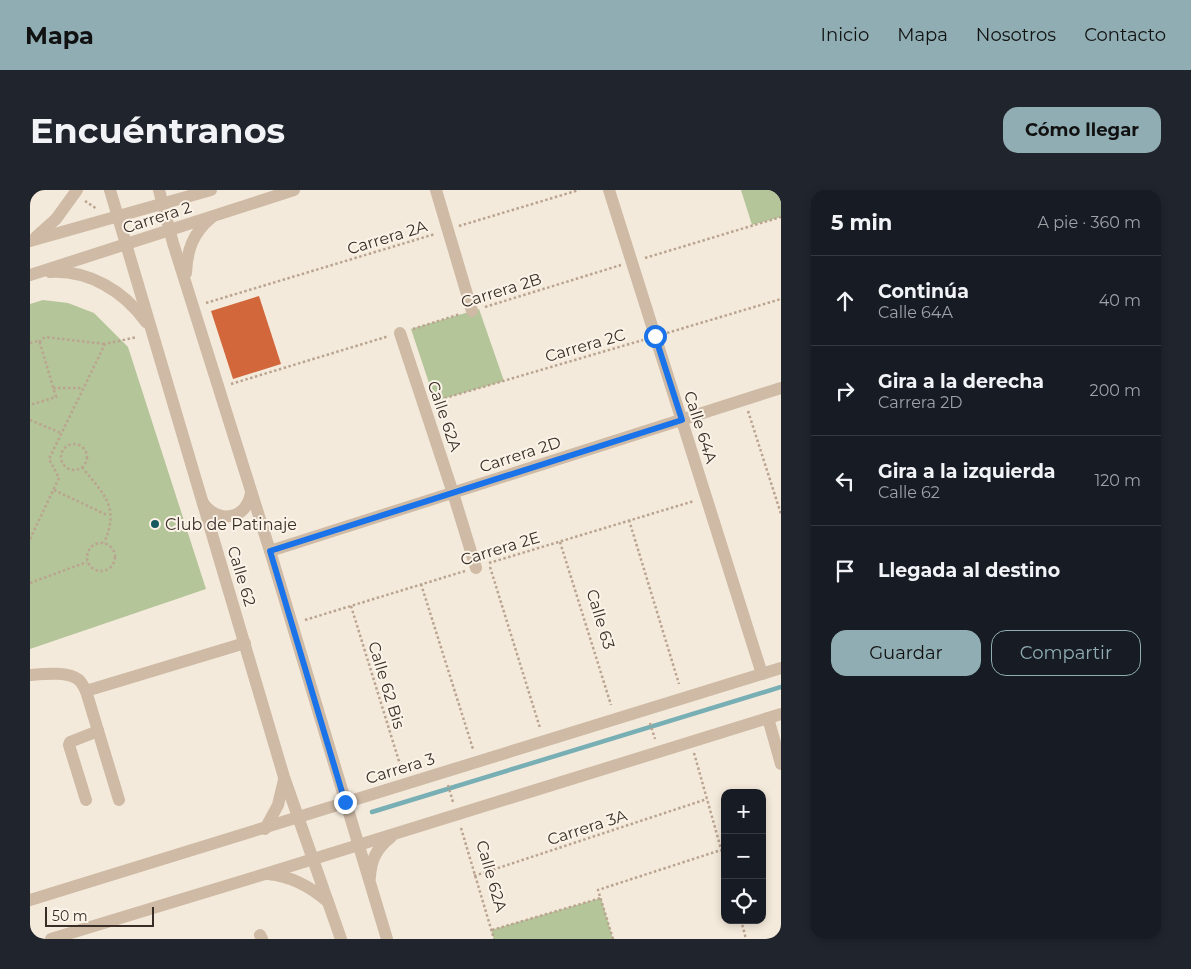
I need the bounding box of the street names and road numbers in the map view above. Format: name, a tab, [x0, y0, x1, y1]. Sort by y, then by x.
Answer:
street label: Carrera 2	[120, 197, 194, 238]
street label: Carrera 2A	[345, 216, 430, 259]
street label: Carrera 2B	[458, 269, 544, 312]
street label: Carrera 2C	[543, 325, 627, 366]
street label: Calle 62A	[424, 378, 466, 454]
street label: Calle 64A	[680, 389, 721, 466]
street label: Carrera 2D	[477, 432, 563, 477]
street label: Carrera 2E	[458, 527, 542, 570]
street label: Calle 62	[223, 544, 260, 609]
street label: Calle 63	[582, 587, 619, 652]
street label: Calle 62 Bis	[364, 639, 409, 731]
street label: Carrera 3	[363, 749, 437, 788]
street label: Carrera 3A	[545, 805, 630, 849]
street label: Calle 62A	[472, 838, 511, 915]

